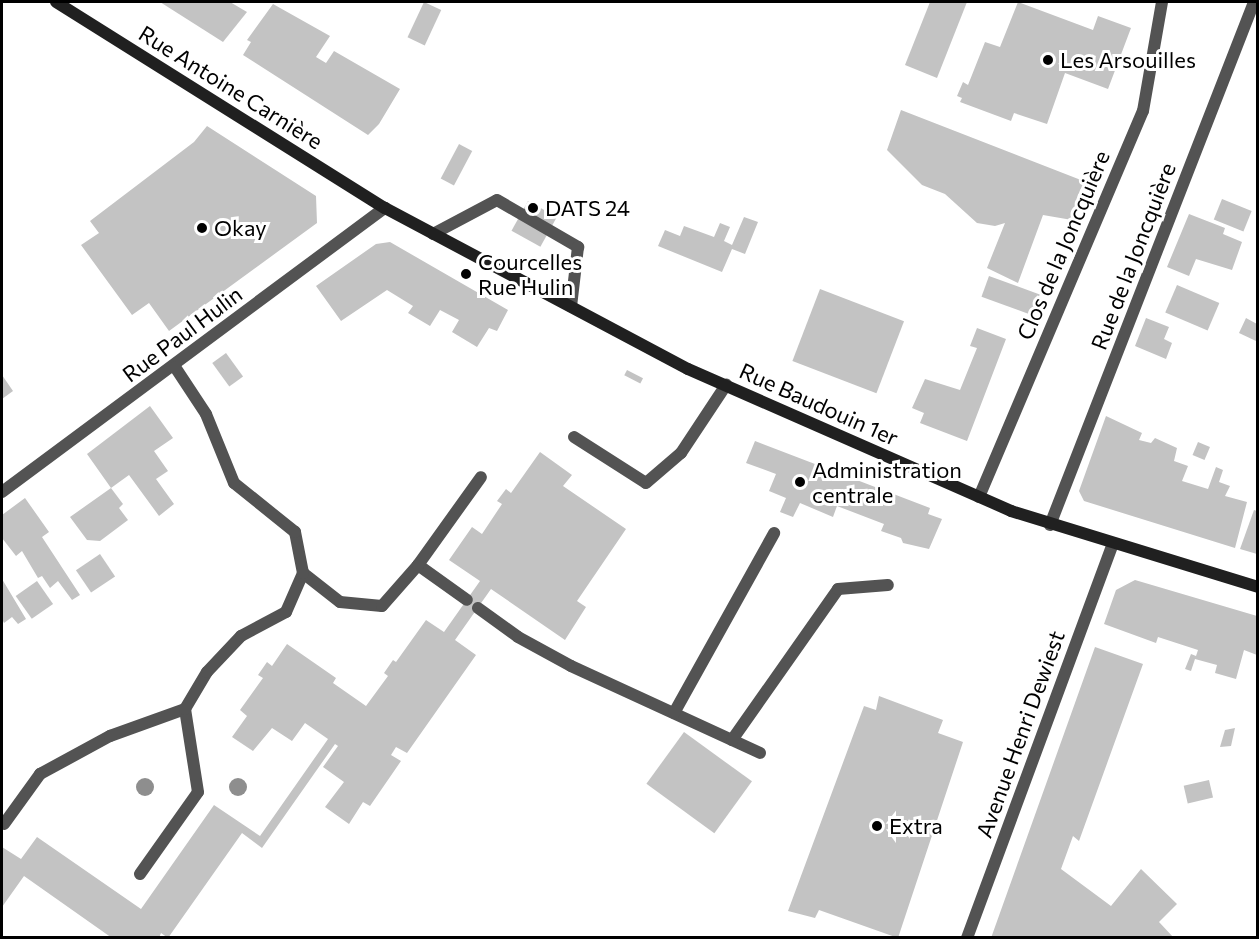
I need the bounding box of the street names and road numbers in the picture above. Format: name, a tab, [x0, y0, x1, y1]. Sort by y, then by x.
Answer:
street label: Rue Antoine Carnière	[134, 20, 328, 154]
street label: Clos de la Joncquière	[1011, 146, 1115, 344]
street label: Rue de la Joncquière	[1085, 159, 1181, 353]
street label: Rue Paul Hulin	[117, 281, 247, 387]
street label: Rue Baudouin 1er	[735, 357, 903, 451]
street label: Avenue Henri Dewiest	[970, 627, 1070, 841]

